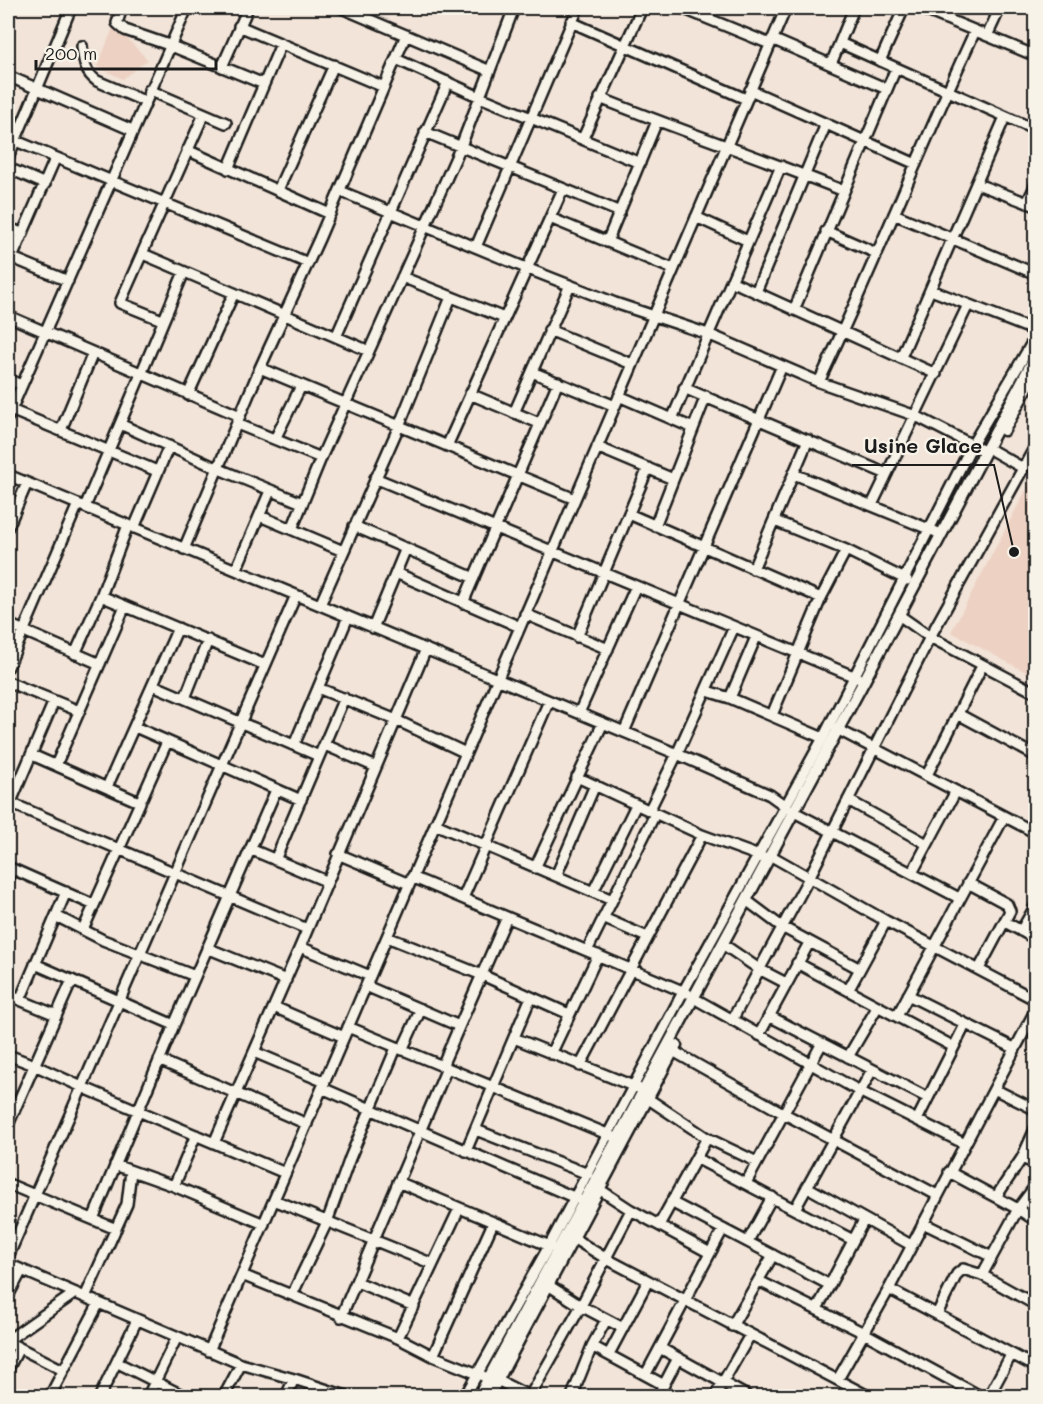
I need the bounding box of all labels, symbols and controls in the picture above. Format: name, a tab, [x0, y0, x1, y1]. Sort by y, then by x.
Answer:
scale bar	[36, 33, 216, 71]
text: 200 m	[45, 41, 97, 65]
callout: Usine Glace	[852, 427, 994, 465]
text: Usine Glace	[864, 432, 982, 458]

